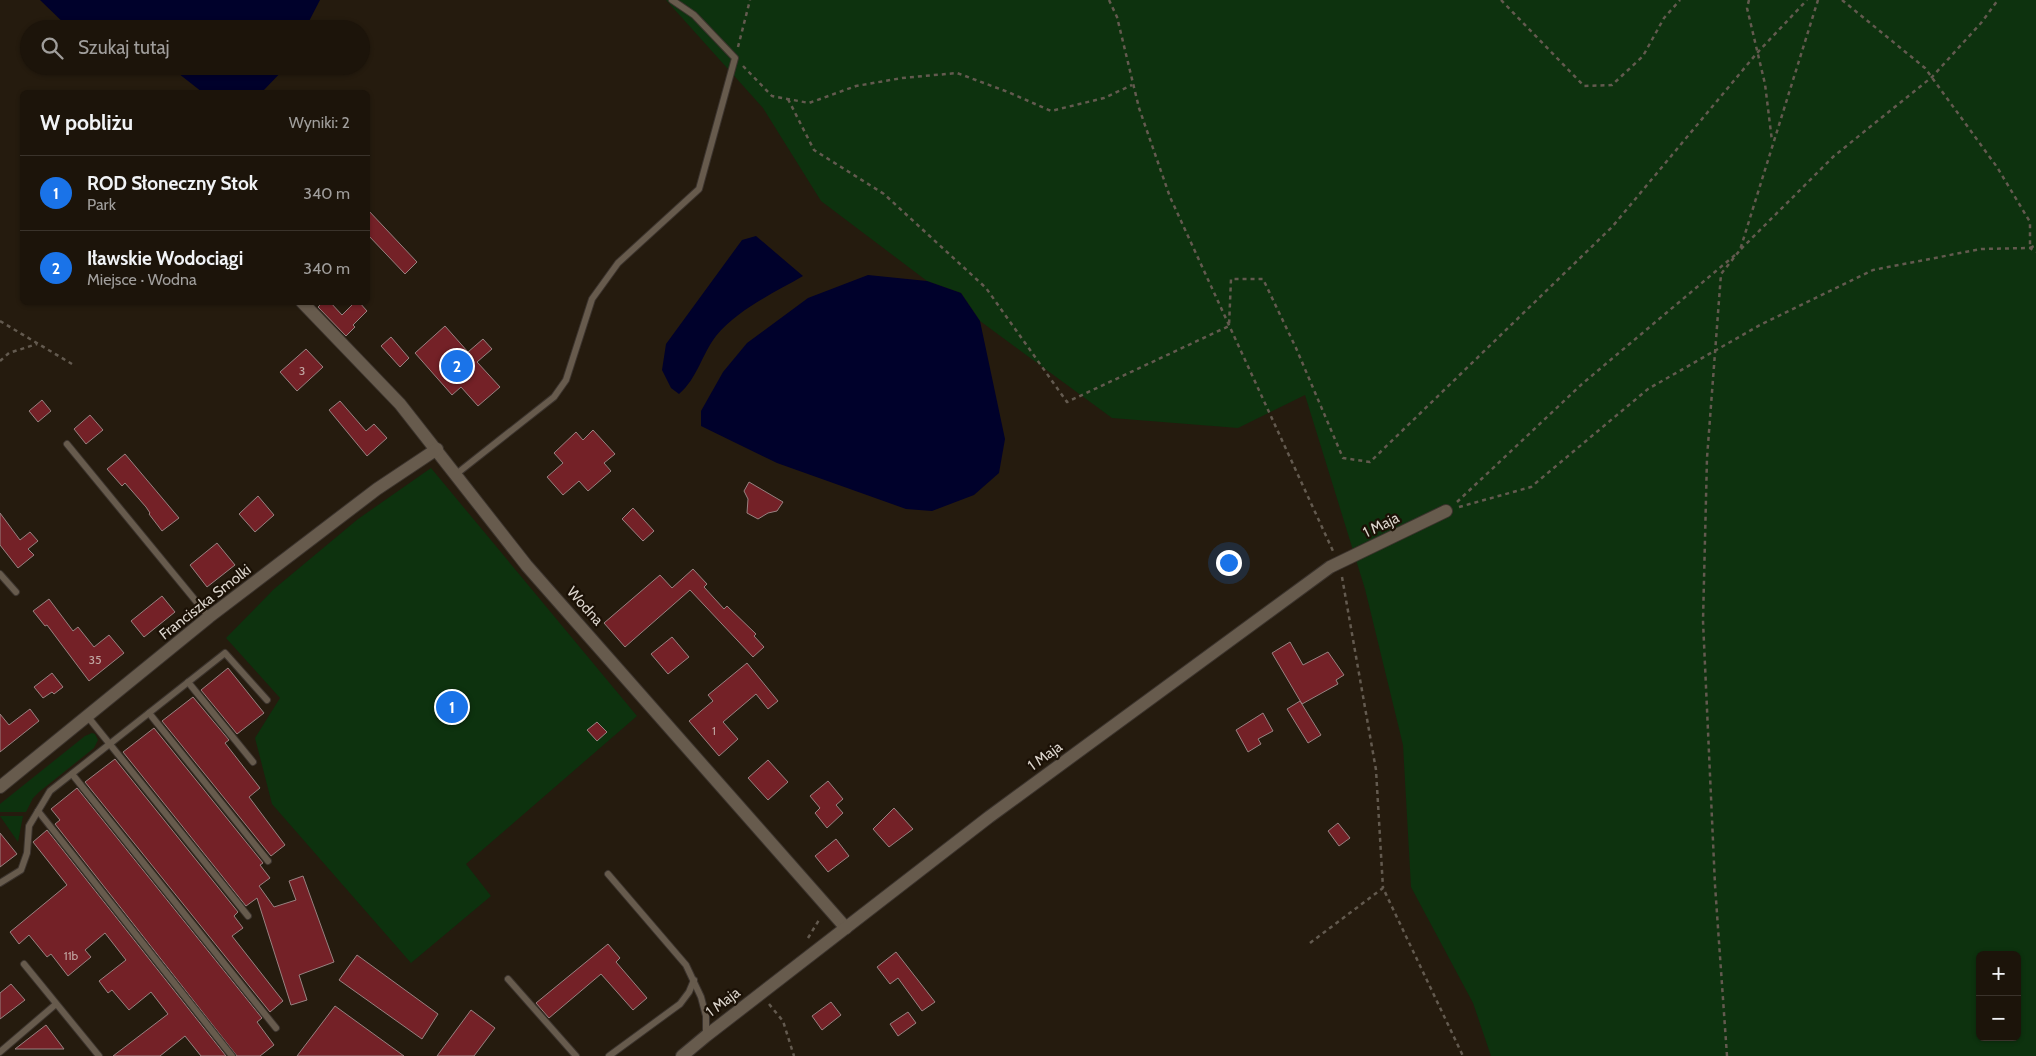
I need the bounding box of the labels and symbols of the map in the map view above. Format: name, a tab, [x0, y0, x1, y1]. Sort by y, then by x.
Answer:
pin: 2	[441, 347, 473, 385]
house number: 3	[299, 363, 305, 378]
street label: 1 Maja	[1360, 508, 1403, 541]
your location	[1216, 550, 1242, 576]
street label: Franciszka Smolki	[156, 561, 254, 643]
street label: Wodna	[563, 583, 608, 630]
house number: 35	[89, 652, 101, 667]
pin: 1	[436, 688, 468, 726]
house number: 1	[712, 723, 716, 738]
street label: 1 Maja	[1024, 737, 1066, 774]
house number: 11b	[64, 948, 79, 963]
street label: 1 Maja	[702, 983, 744, 1021]

